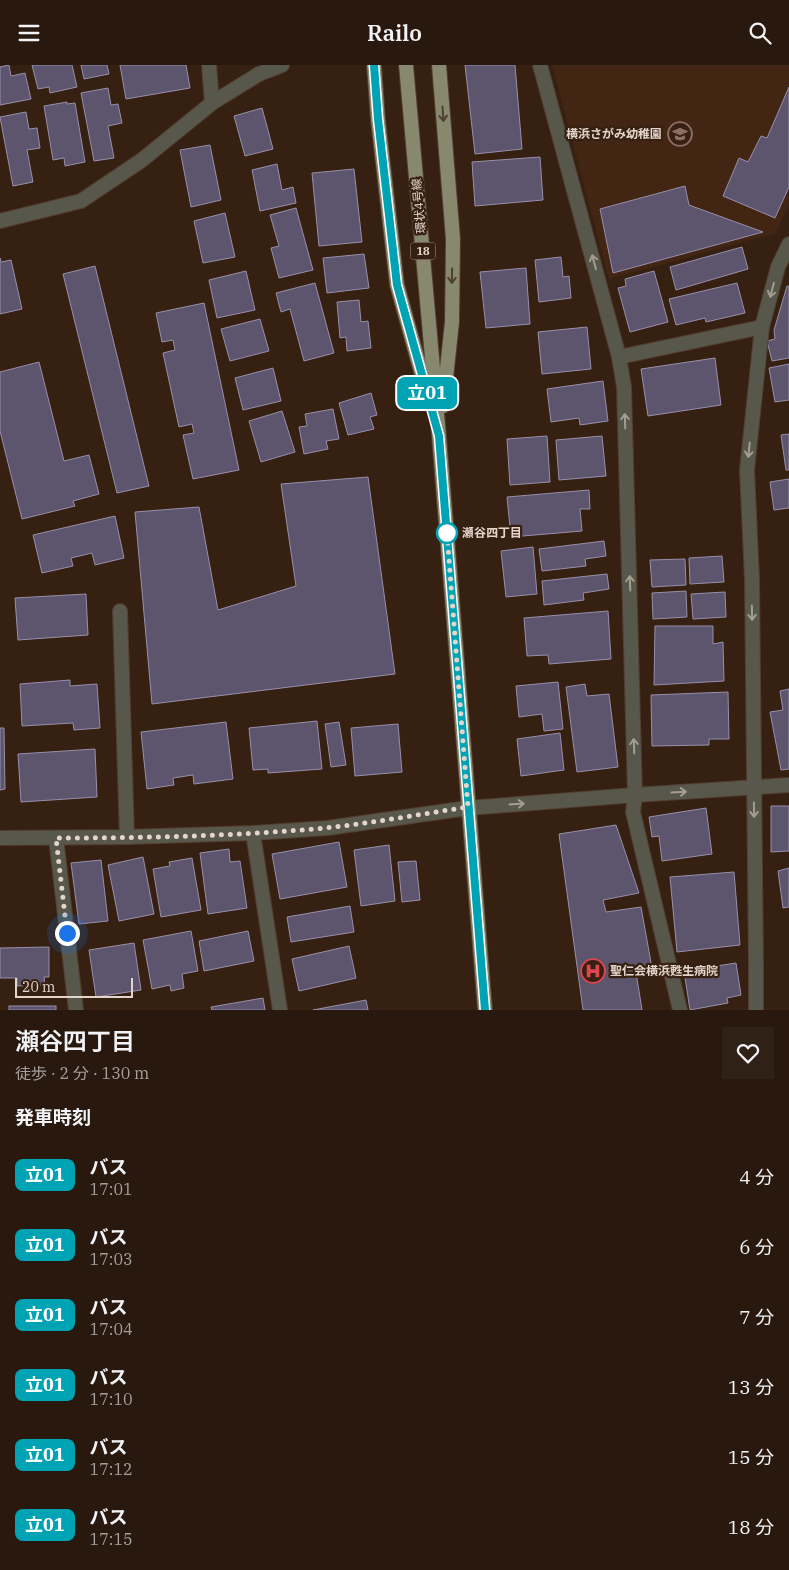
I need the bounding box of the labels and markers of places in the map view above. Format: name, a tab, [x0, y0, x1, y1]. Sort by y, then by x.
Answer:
school or university icon: 横浜さがみ幼稚園	[667, 121, 693, 147]
place label: 横浜さがみ幼稚園	[566, 126, 662, 141]
marker: 瀬谷四丁目	[436, 522, 458, 544]
place label: 瀬谷四丁目	[462, 525, 522, 540]
hospital icon: 聖仁会横浜甦生病院	[580, 958, 606, 984]
place label: 聖仁会横浜甦生病院	[610, 963, 718, 978]

